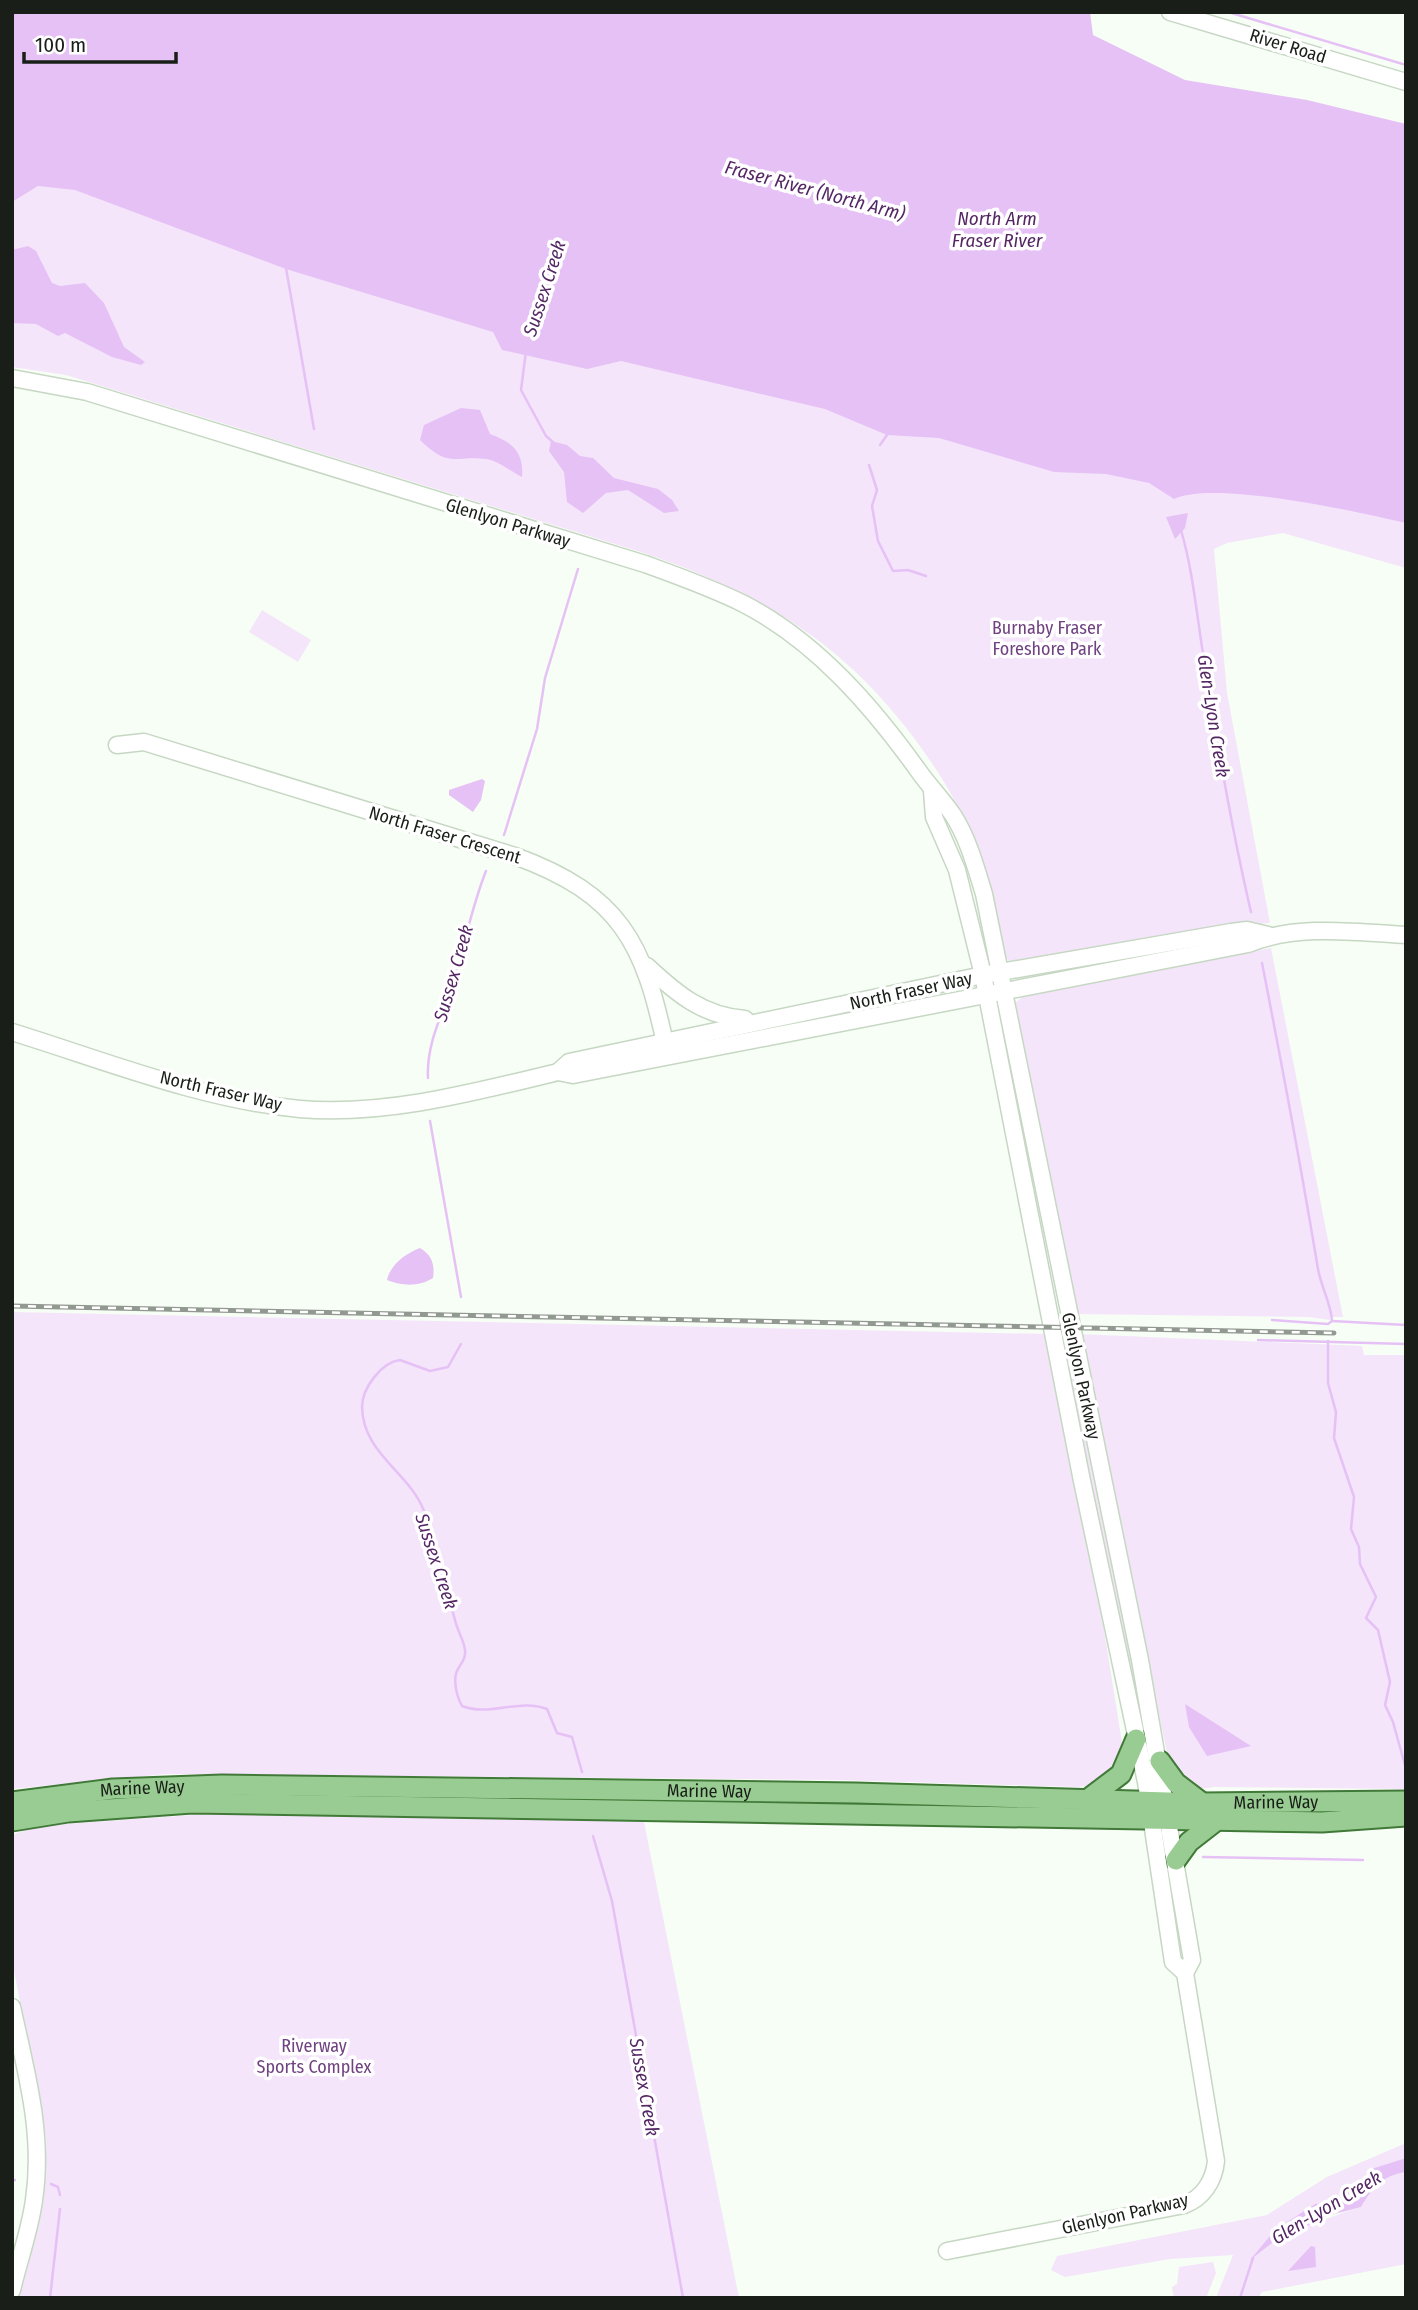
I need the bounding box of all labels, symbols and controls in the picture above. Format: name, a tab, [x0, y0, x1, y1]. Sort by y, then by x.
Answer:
scale bar	[24, 21, 177, 65]
street label: River Road	[1247, 24, 1329, 68]
text: 100 m	[35, 32, 86, 58]
water label: Fraser River (North Arm)	[722, 155, 908, 226]
water label: North Arm Fraser River	[952, 207, 1044, 252]
water label: Sussex Creek	[518, 237, 571, 340]
street label: Glenlyon Parkway	[443, 494, 573, 552]
park label: Burnaby Fraser Foreshore Park	[992, 617, 1103, 660]
water label: Glen-Lyon Creek	[1192, 653, 1235, 779]
street label: North Fraser Crescent	[366, 801, 524, 869]
water label: Sussex Creek	[428, 922, 478, 1025]
street label: North Fraser Way	[848, 967, 974, 1015]
street label: North Fraser Way	[158, 1066, 284, 1116]
street label: Glenlyon Parkway	[1057, 1311, 1105, 1441]
water label: Sussex Creek	[410, 1509, 463, 1612]
street label: Marine Way	[99, 1775, 185, 1802]
street label: Marine Way	[667, 1780, 752, 1803]
street label: Marine Way	[1233, 1791, 1318, 1814]
park label: Riverway Sports Complex	[256, 2035, 372, 2078]
water label: Sussex Creek	[624, 2035, 664, 2138]
water label: Glen-Lyon Creek	[1267, 2166, 1385, 2249]
street label: Glenlyon Parkway	[1060, 2189, 1190, 2239]

